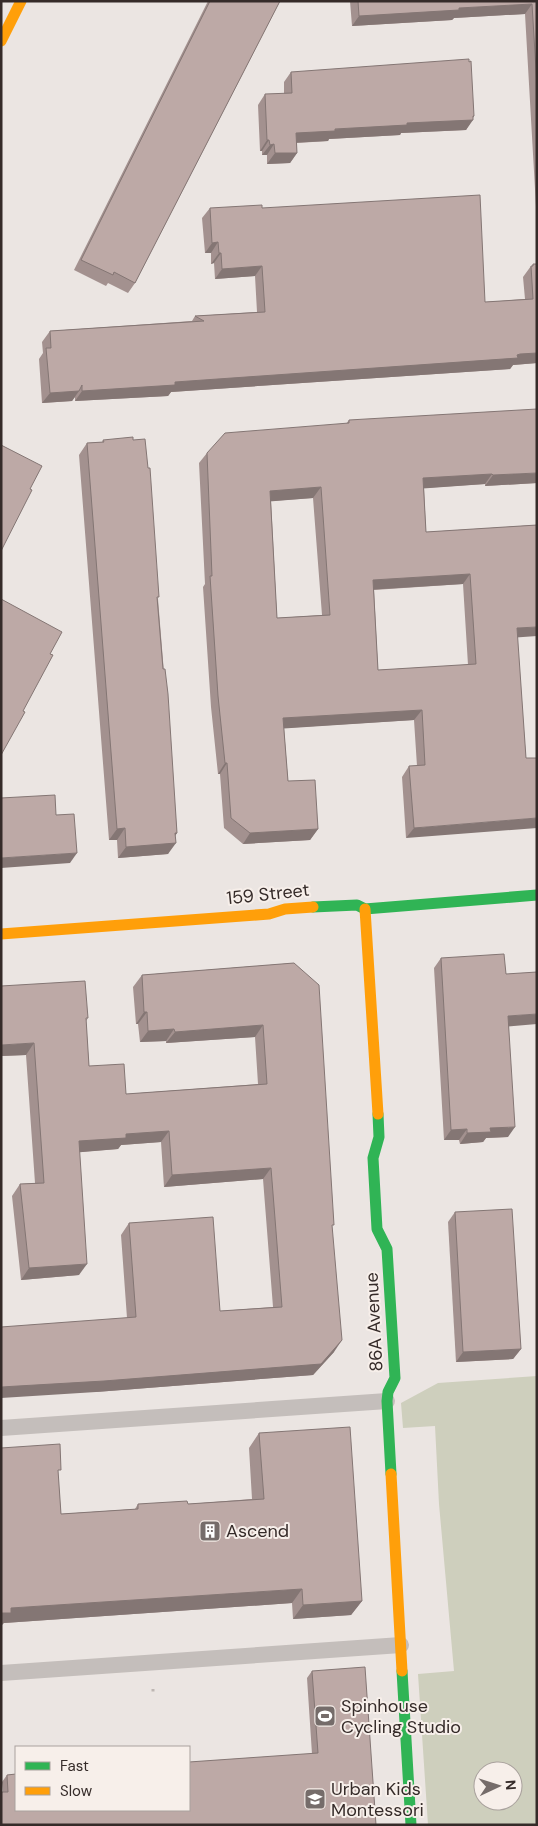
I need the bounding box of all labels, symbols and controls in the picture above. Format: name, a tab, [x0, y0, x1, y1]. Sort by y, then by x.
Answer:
street label: 159 Street	[225, 878, 311, 910]
street label: 86A Avenue	[359, 1272, 389, 1372]
building icon: Ascend	[198, 1519, 222, 1543]
place label: Ascend	[226, 1519, 289, 1543]
place label: Spinhouse Cycling Studio	[341, 1694, 461, 1739]
sports icon: Spinhouse Cycling Studio	[313, 1704, 337, 1728]
legend	[15, 1746, 190, 1811]
text: Fast	[60, 1756, 89, 1776]
north arrow	[473, 1761, 523, 1811]
place label: Urban Kids Montessori	[331, 1777, 424, 1822]
text: N	[502, 1779, 520, 1791]
text: Slow	[60, 1781, 93, 1801]
school or university icon: Urban Kids Montessori	[303, 1787, 327, 1811]

